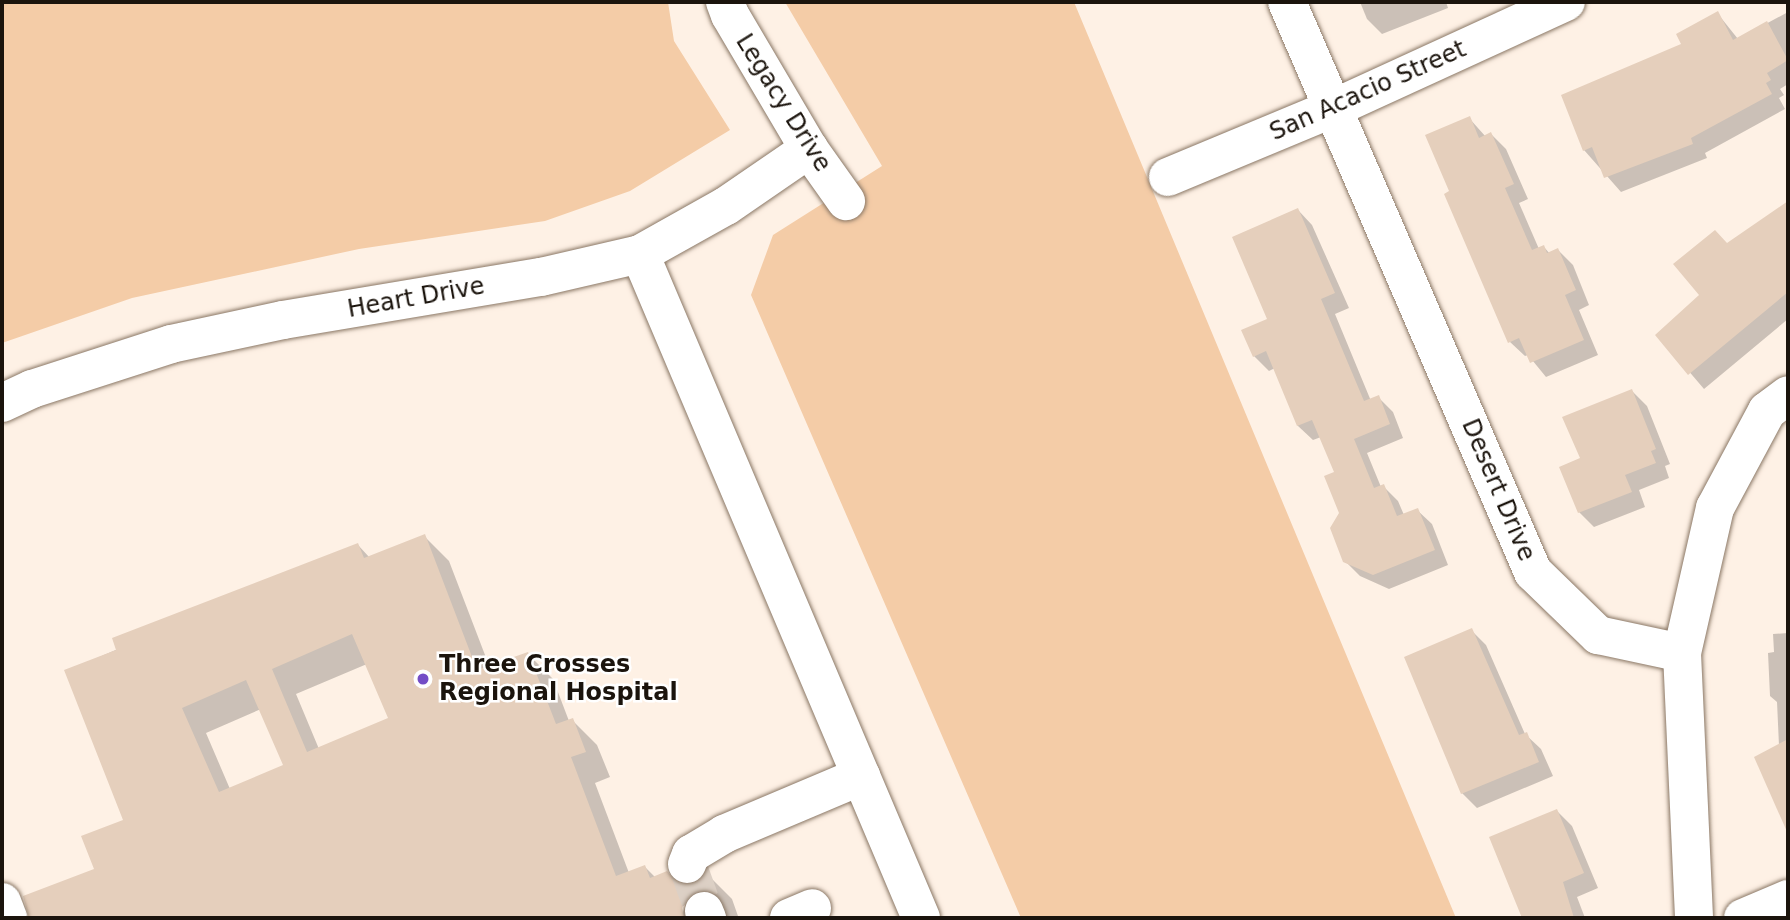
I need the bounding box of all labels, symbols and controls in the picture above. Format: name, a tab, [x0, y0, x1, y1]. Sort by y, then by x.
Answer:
street label: Legacy Drive	[729, 29, 837, 177]
street label: San Acacio Street	[1265, 35, 1471, 147]
street label: Heart Drive	[345, 272, 487, 324]
street label: Desert Drive	[1455, 415, 1541, 565]
place label: Three Crosses Regional Hospital	[439, 651, 678, 707]
marker: Three Crosses Regional Hospital	[413, 669, 433, 689]

